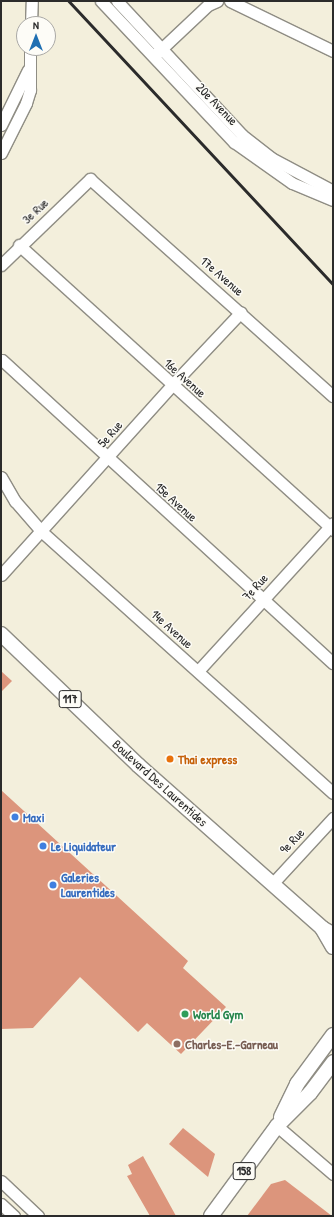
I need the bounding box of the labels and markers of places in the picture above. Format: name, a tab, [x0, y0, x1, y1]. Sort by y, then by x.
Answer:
place label: Thai express	[178, 751, 237, 767]
marker: Thai express	[165, 754, 175, 764]
place label: Maxi	[23, 809, 45, 825]
marker: Maxi	[10, 812, 20, 822]
place label: Le Liquidateur	[51, 838, 116, 854]
marker: Le Liquidateur	[38, 841, 48, 851]
place label: Galeries Laurentides	[61, 870, 115, 901]
marker: Galeries Laurentides	[48, 880, 58, 890]
place label: World Gym	[193, 1006, 243, 1022]
marker: World Gym	[180, 1009, 190, 1019]
place label: Charles-E.-Garneau	[185, 1036, 278, 1052]
marker: Charles-E.-Garneau	[172, 1039, 182, 1049]

